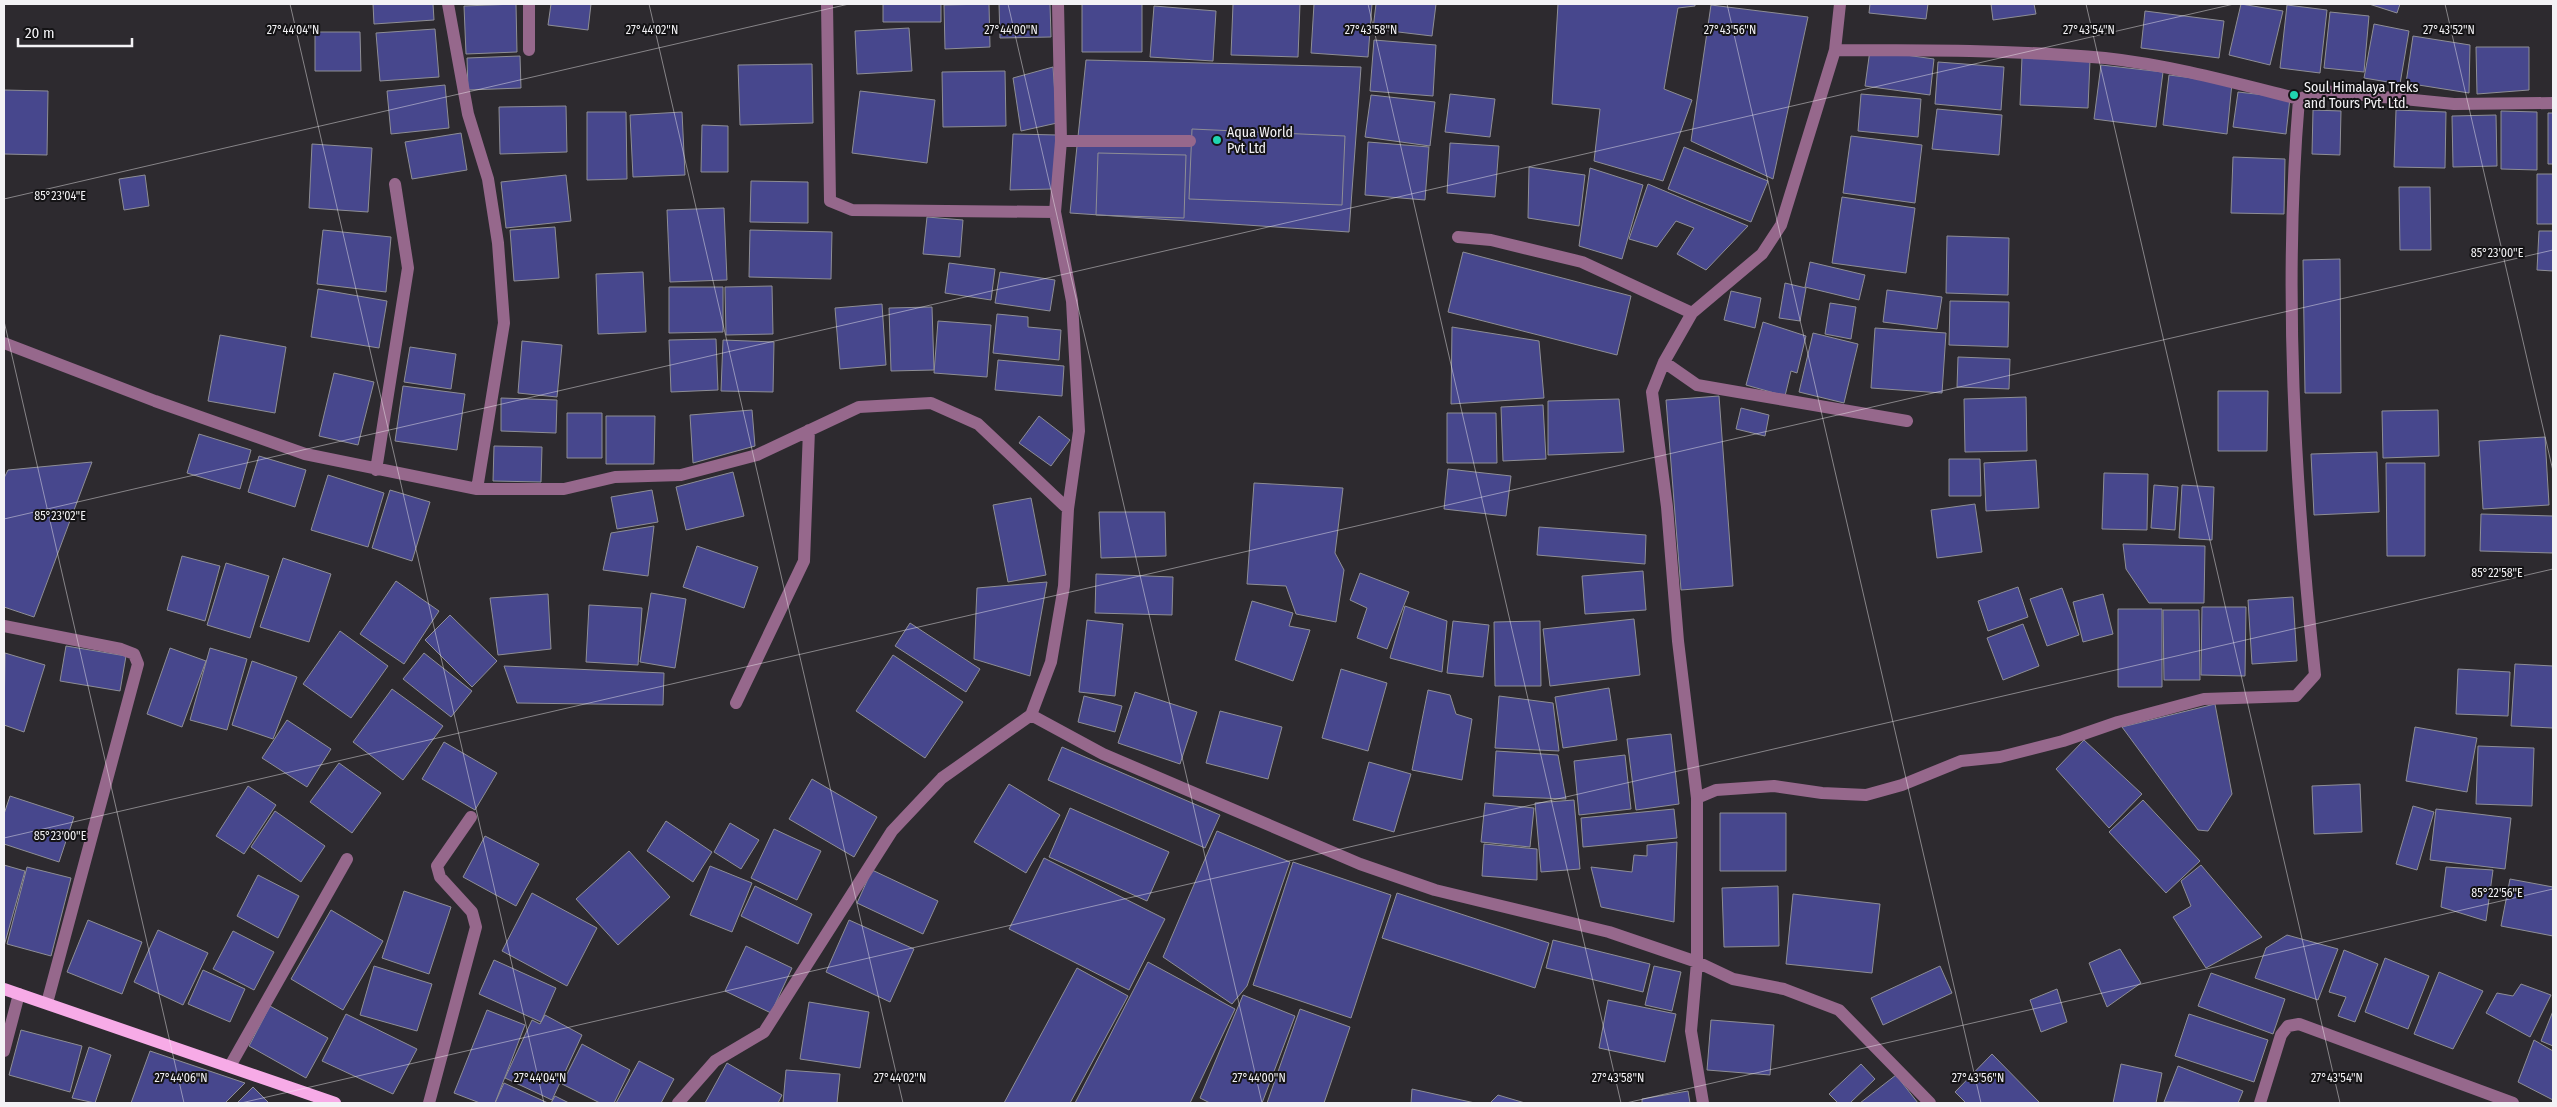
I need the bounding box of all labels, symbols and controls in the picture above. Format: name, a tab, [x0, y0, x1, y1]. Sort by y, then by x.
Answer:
scale bar	[18, 15, 131, 47]
text: 27°44'04"N	[267, 23, 319, 37]
text: 27°44'02"N	[626, 23, 678, 37]
text: 27°44'00"N	[984, 23, 1038, 37]
text: 27°43'58"N	[1345, 23, 1397, 37]
text: 27°43'56"N	[1704, 23, 1756, 37]
text: 27°43'54"N	[2063, 23, 2115, 37]
text: 27°43'52"N	[2423, 23, 2475, 37]
text: 20 m	[25, 24, 55, 42]
place label: Soul Himalaya Treks and Tours Pvt. Ltd.	[2304, 79, 2419, 112]
marker: Soul Himalaya Treks and Tours Pvt. Ltd.	[2288, 89, 2300, 101]
place label: Aqua World Pvt Ltd	[1227, 124, 1293, 157]
marker: Aqua World Pvt Ltd	[1211, 134, 1223, 146]
text: 85°23'04"E	[34, 189, 86, 203]
text: 85°23'00"E	[2471, 246, 2524, 260]
text: 85°23'02"E	[34, 509, 86, 523]
text: 85°22'58"E	[2471, 566, 2523, 580]
text: 85°23'00"E	[34, 829, 87, 843]
text: 85°22'56"E	[2471, 886, 2523, 900]
text: 27°44'06"N	[155, 1071, 207, 1085]
text: 27°44'04"N	[514, 1071, 566, 1085]
text: 27°44'02"N	[874, 1071, 926, 1085]
text: 27°44'00"N	[1232, 1071, 1286, 1085]
text: 27°43'58"N	[1592, 1071, 1644, 1085]
text: 27°43'56"N	[1952, 1071, 2004, 1085]
text: 27°43'54"N	[2311, 1071, 2363, 1085]

